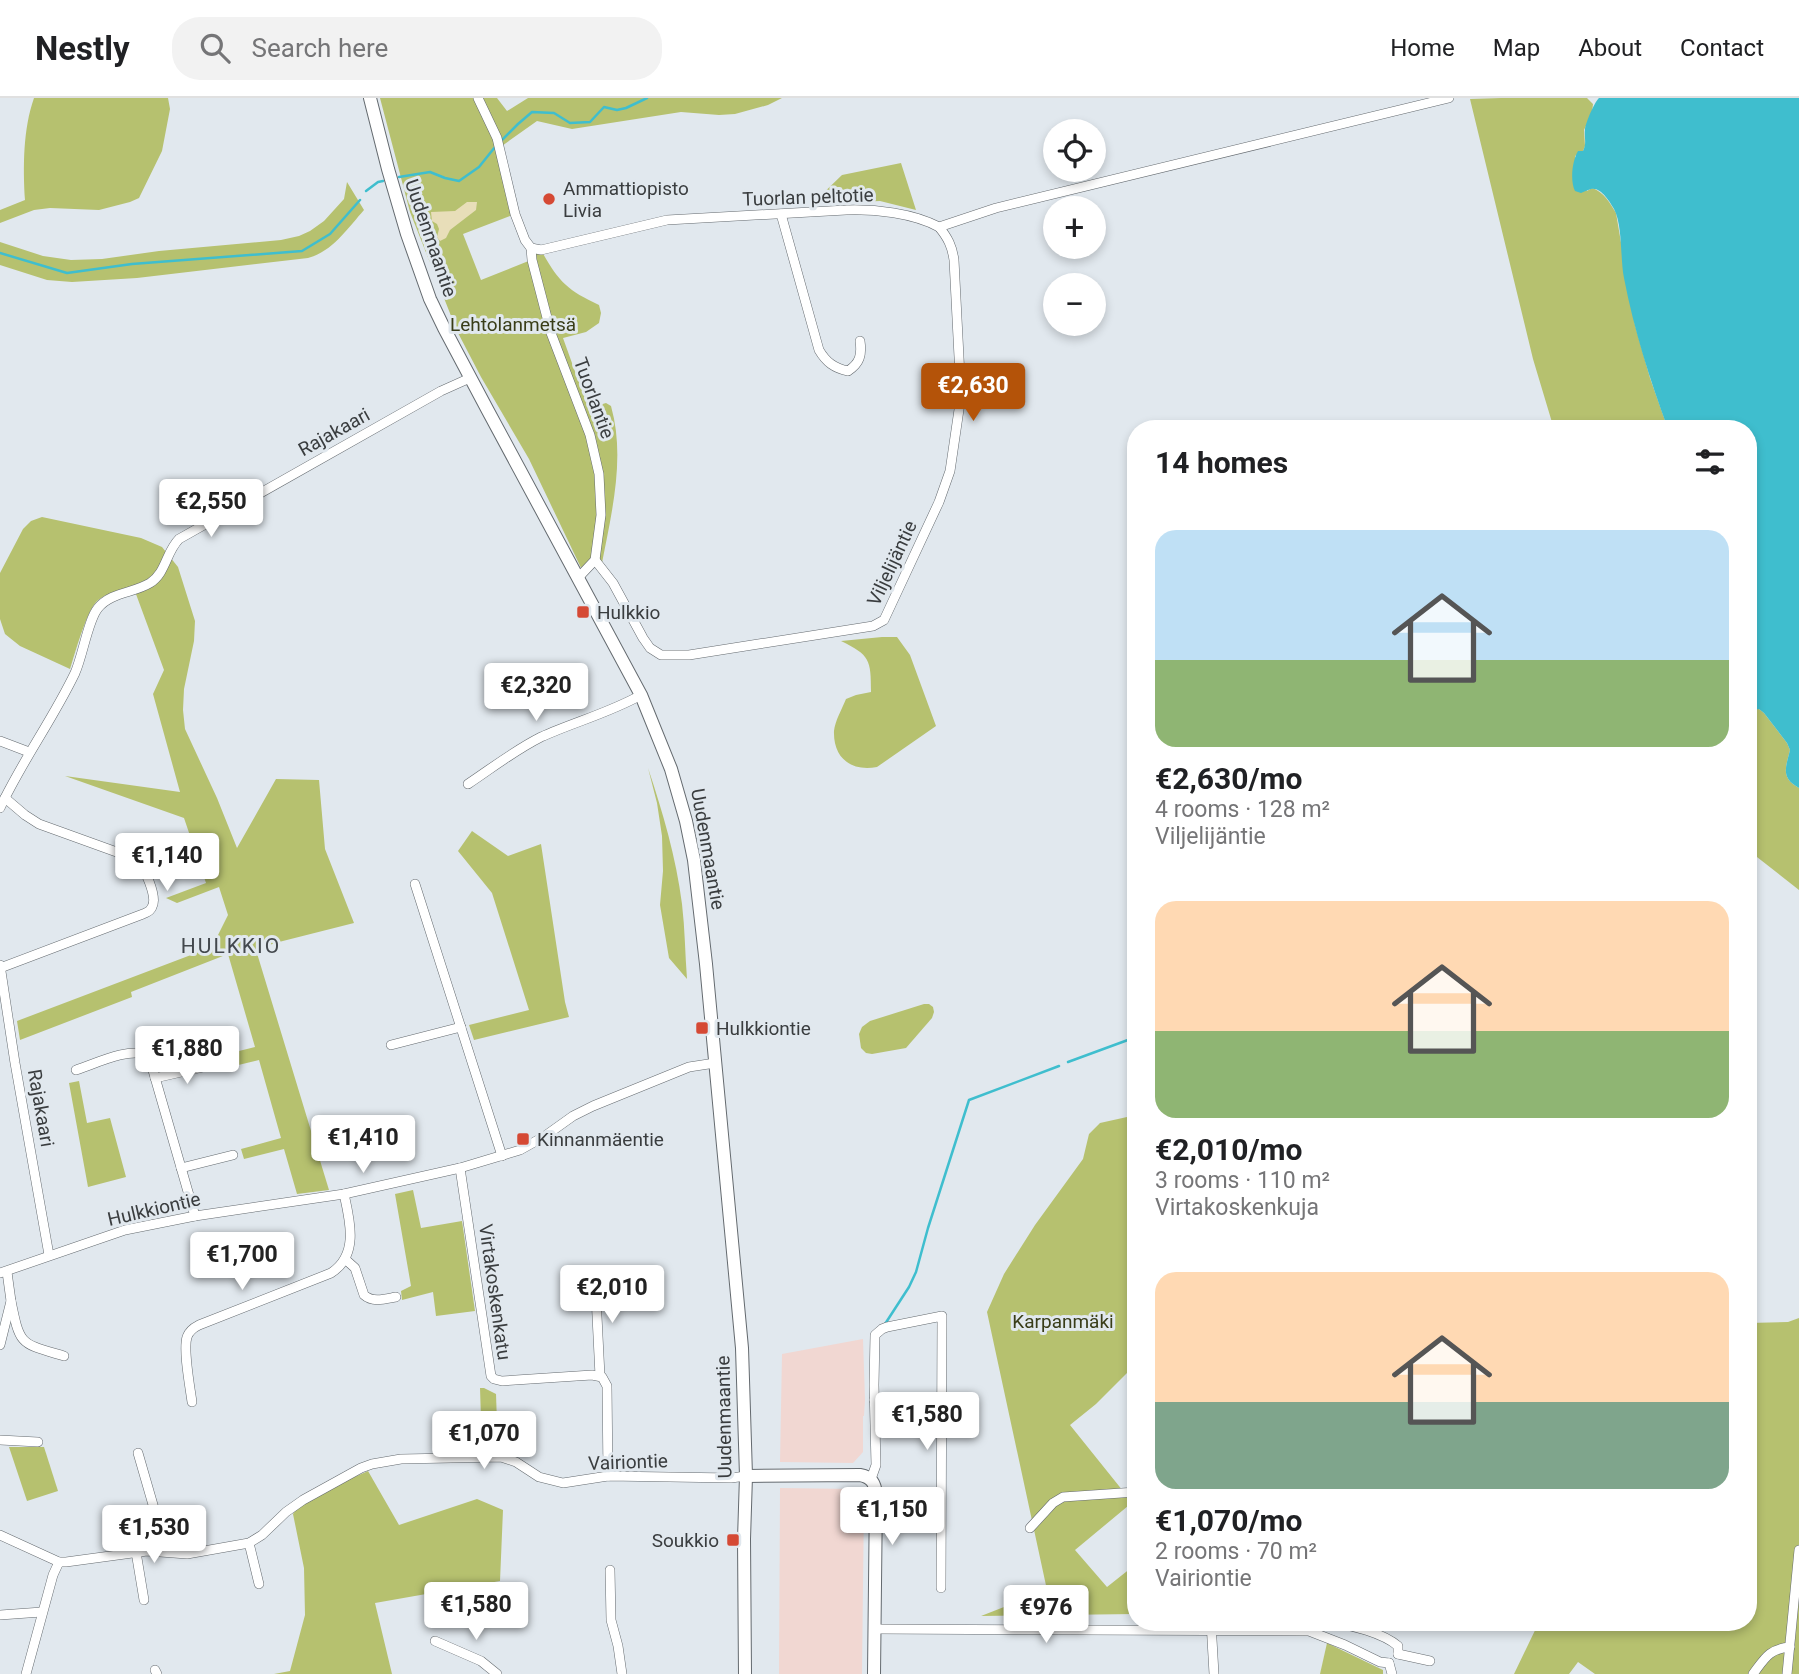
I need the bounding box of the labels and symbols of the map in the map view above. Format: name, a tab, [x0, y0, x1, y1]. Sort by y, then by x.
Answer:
street label: Uudenmaantie	[400, 176, 462, 300]
place label: Ammattiopisto Livia	[563, 177, 689, 222]
street label: Tuorlan peltotie	[742, 183, 874, 211]
marker: Ammattiopisto Livia	[541, 191, 557, 207]
park label: Lehtolanmetsä	[450, 313, 576, 336]
street label: Tuorlantie	[569, 354, 619, 442]
pin: €2,630	[916, 364, 1030, 423]
street label: Rajakaari	[294, 403, 374, 461]
pin: €2,550	[154, 480, 268, 539]
street label: Viljelijäntie	[862, 517, 922, 609]
place label: Hulkkio	[597, 601, 660, 624]
marker: Hulkkio	[575, 604, 591, 620]
pin: €2,320	[479, 664, 593, 723]
street label: Uudenmaantie	[686, 787, 730, 911]
pin: €1,140	[110, 834, 224, 893]
district label: HULKKIO	[181, 934, 281, 958]
place label: Hulkkiontie	[716, 1017, 811, 1040]
marker: Hulkkiontie	[694, 1020, 710, 1036]
pin: €1,880	[130, 1026, 244, 1086]
street label: Rajakaari	[23, 1067, 59, 1149]
pin: €1,410	[306, 1116, 420, 1175]
place label: Kinnanmäentie	[537, 1128, 664, 1151]
marker: Kinnanmäentie	[515, 1131, 531, 1147]
street label: Hulkkiontie	[105, 1187, 203, 1231]
street label: Virtakoskenkatu	[474, 1223, 516, 1361]
pin: €1,700	[185, 1232, 299, 1292]
pin: €2,010	[555, 1266, 669, 1325]
park label: Karpanmäki	[1012, 1310, 1114, 1333]
street label: Uudenmaantie	[711, 1355, 737, 1479]
pin: €1,580	[870, 1392, 984, 1452]
pin: €1,070	[427, 1412, 541, 1471]
street label: Vairiontie	[588, 1449, 668, 1475]
pin: €1,150	[835, 1488, 949, 1547]
pin: €1,530	[97, 1506, 211, 1565]
place label: Soukkio	[652, 1529, 719, 1552]
marker: Soukkio	[725, 1532, 741, 1548]
pin: €1,580	[419, 1582, 533, 1642]
pin: €976	[1005, 1586, 1087, 1645]

